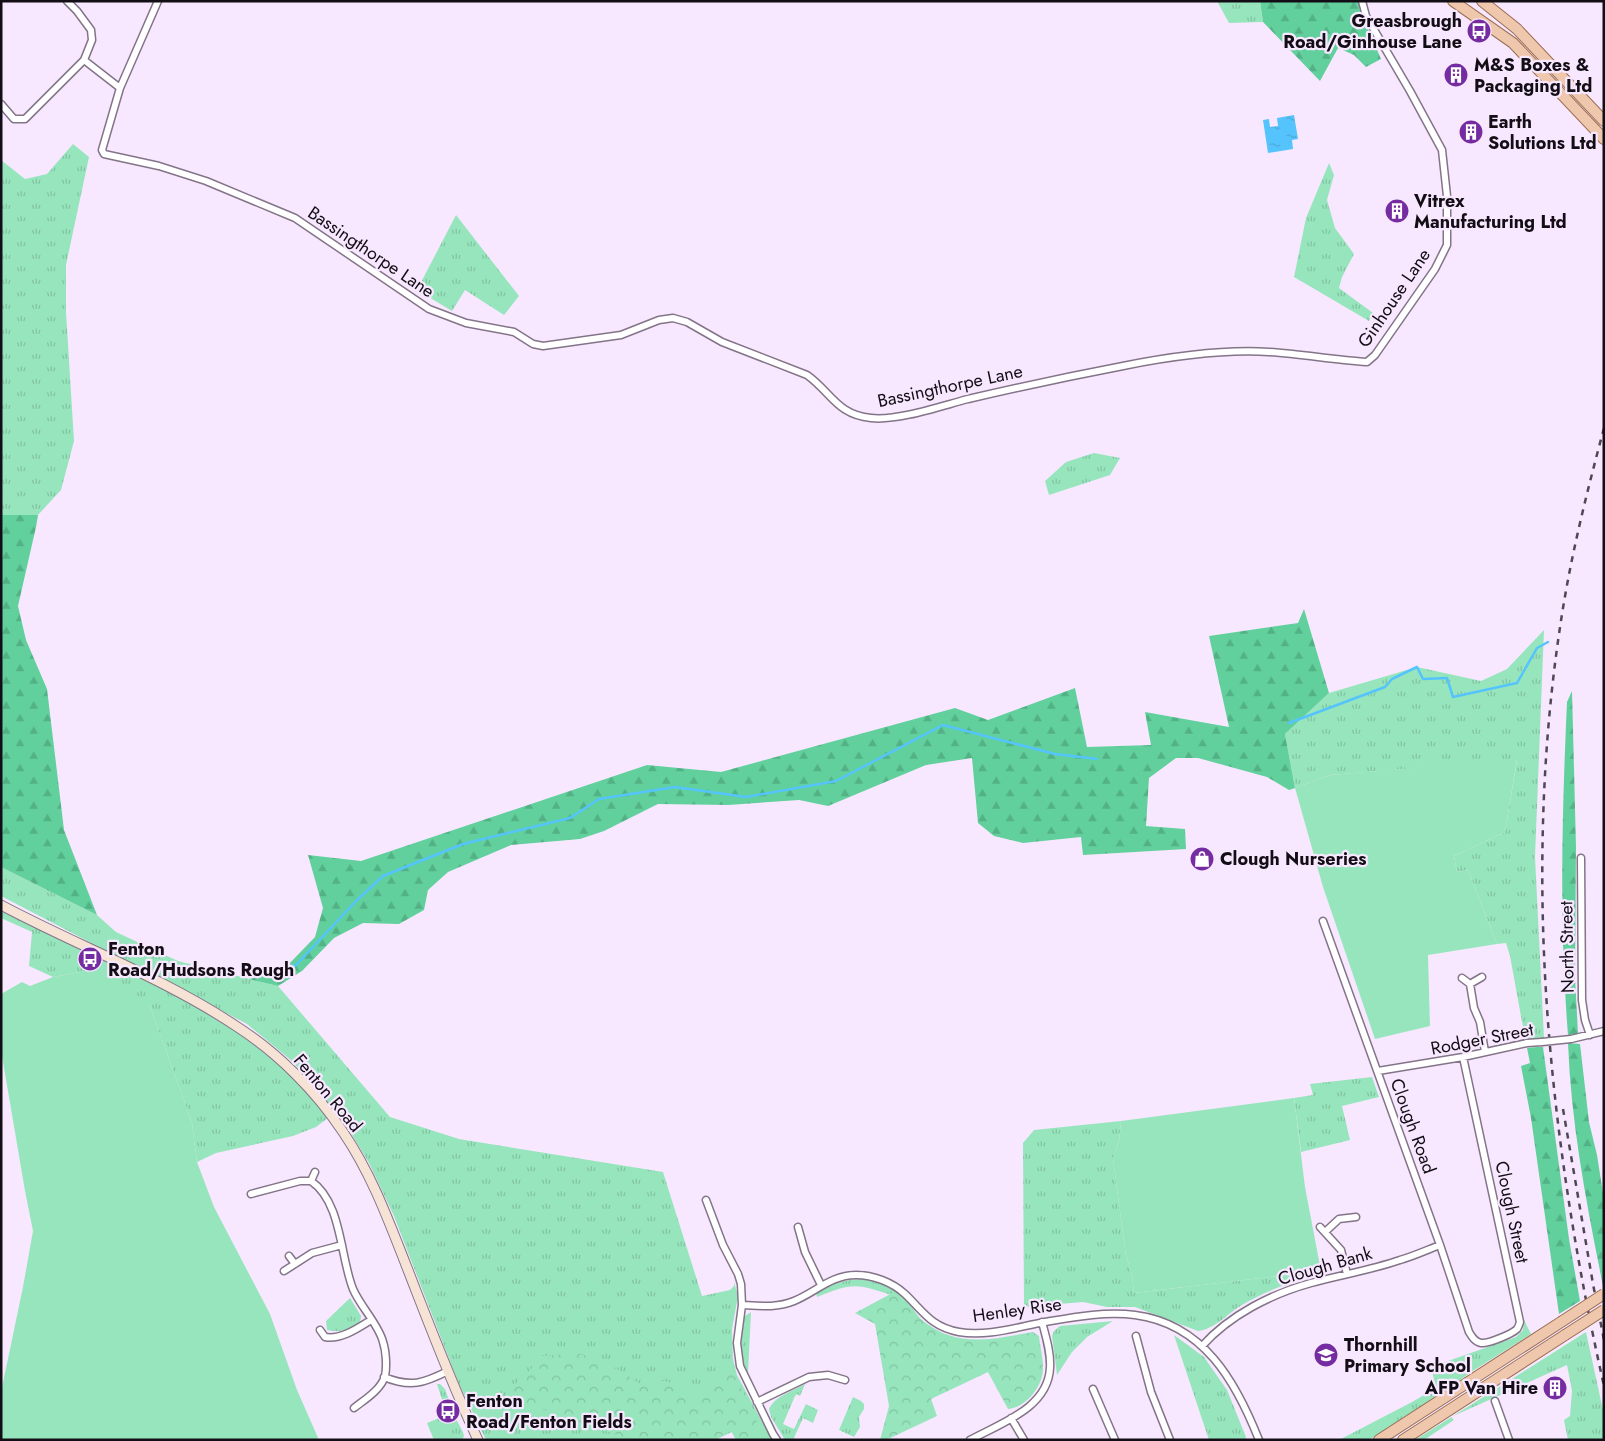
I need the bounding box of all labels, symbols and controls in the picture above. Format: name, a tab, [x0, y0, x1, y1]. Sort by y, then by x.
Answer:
place label: Greasbrough Road/Ginhouse Lane	[1283, 8, 1462, 55]
bus stop icon: Greasbrough Road/Ginhouse Lane	[1466, 18, 1492, 44]
place label: M&S Boxes & Packaging Ltd	[1474, 52, 1592, 99]
building icon: M&S Boxes & Packaging Ltd	[1443, 62, 1469, 88]
place label: Earth Solutions Ltd	[1488, 109, 1597, 156]
building icon: Earth Solutions Ltd	[1458, 119, 1484, 145]
place label: Vitrex Manufacturing Ltd	[1413, 188, 1567, 235]
building icon: Vitrex Manufacturing Ltd	[1384, 198, 1410, 224]
street label: Bassingthorpe Lane	[302, 200, 440, 304]
street label: Ginhouse Lane	[1351, 243, 1437, 353]
street label: Bassingthorpe Lane	[875, 358, 1025, 414]
shop icon: Clough Nurseries	[1189, 846, 1215, 872]
place label: Clough Nurseries	[1220, 846, 1367, 872]
street label: North Street	[1553, 900, 1581, 993]
place label: Fenton Road/Hudsons Rough	[108, 936, 294, 983]
bus stop icon: Fenton Road/Hudsons Rough	[77, 946, 103, 972]
street label: Rodger Street	[1428, 1016, 1536, 1062]
street label: Fenton Road	[288, 1048, 368, 1138]
street label: Clough Road	[1384, 1075, 1442, 1177]
street label: Clough Street	[1488, 1159, 1536, 1266]
street label: Clough Bank	[1275, 1240, 1375, 1292]
street label: Henley Rise	[971, 1291, 1063, 1329]
place label: Thornhill Primary School	[1344, 1332, 1471, 1379]
school or university icon: Thornhill Primary School	[1313, 1342, 1339, 1368]
place label: AFP Van Hire	[1424, 1375, 1538, 1401]
building icon: AFP Van Hire	[1542, 1375, 1568, 1401]
place label: Fenton Road/Fenton Fields	[466, 1388, 632, 1435]
bus stop icon: Fenton Road/Fenton Fields	[435, 1398, 461, 1424]

